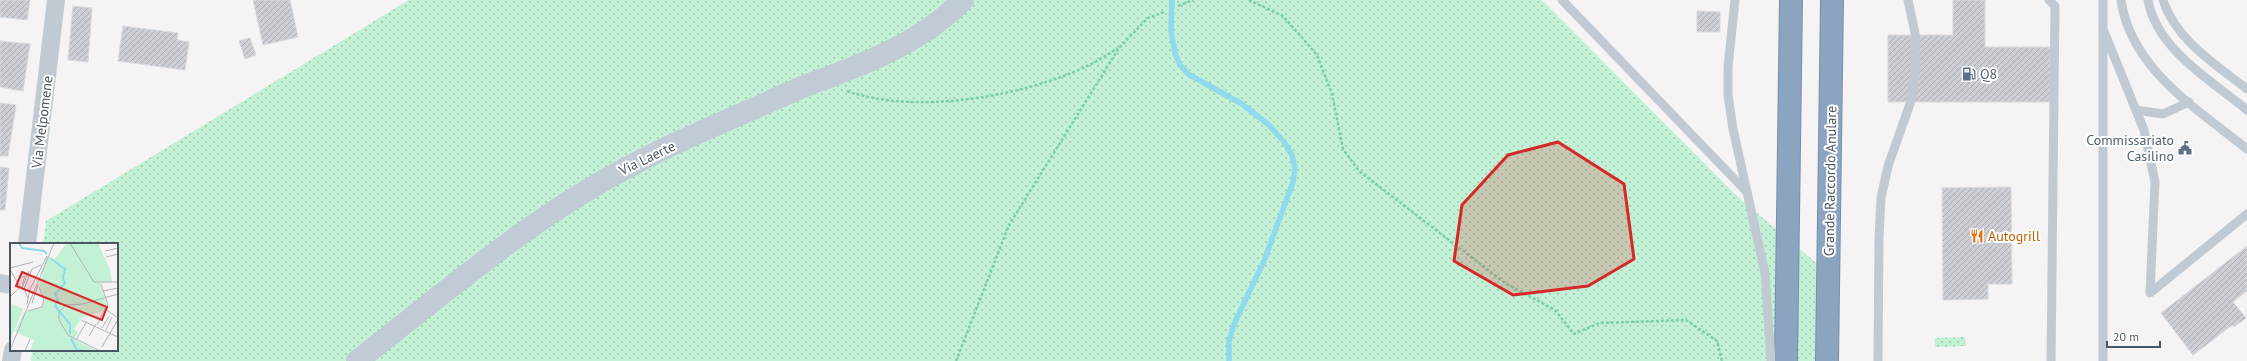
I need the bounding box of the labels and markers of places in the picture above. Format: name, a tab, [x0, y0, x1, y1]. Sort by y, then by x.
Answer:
place label: Q8	[1980, 65, 1997, 83]
fuel station icon: Q8	[1961, 66, 1977, 82]
place label: Commissariato Casilino	[2086, 131, 2174, 165]
public building icon: Commissariato Casilino	[2177, 140, 2193, 156]
place label: Autogrill	[1988, 227, 2040, 245]
restaurant icon: Autogrill	[1969, 228, 1985, 244]

